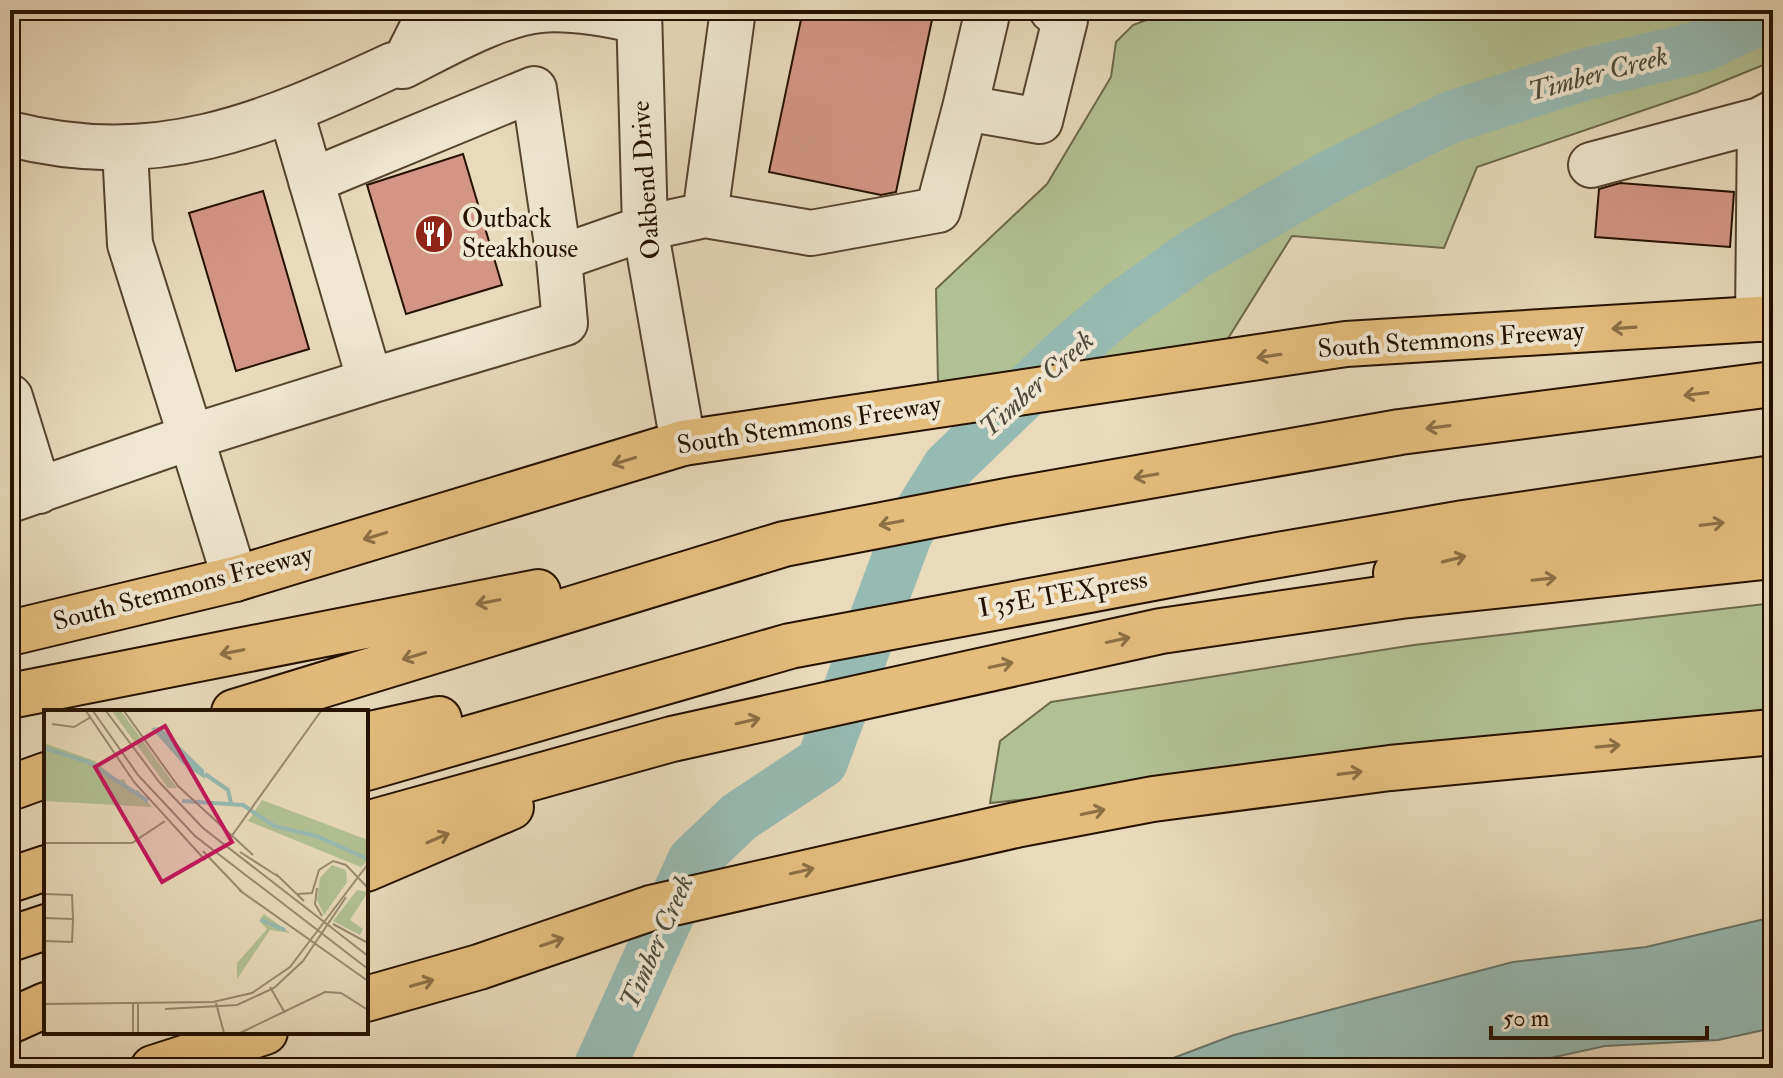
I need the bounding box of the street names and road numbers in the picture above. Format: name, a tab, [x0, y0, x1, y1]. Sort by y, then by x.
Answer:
street label: Oakbend Drive	[624, 100, 668, 260]
street label: South Stemmons Freeway	[1317, 315, 1586, 365]
street label: South Stemmons Freeway	[675, 388, 944, 462]
street label: South Stemmons Freeway	[50, 538, 317, 638]
street label: I 35E TEXpress	[976, 563, 1150, 626]

